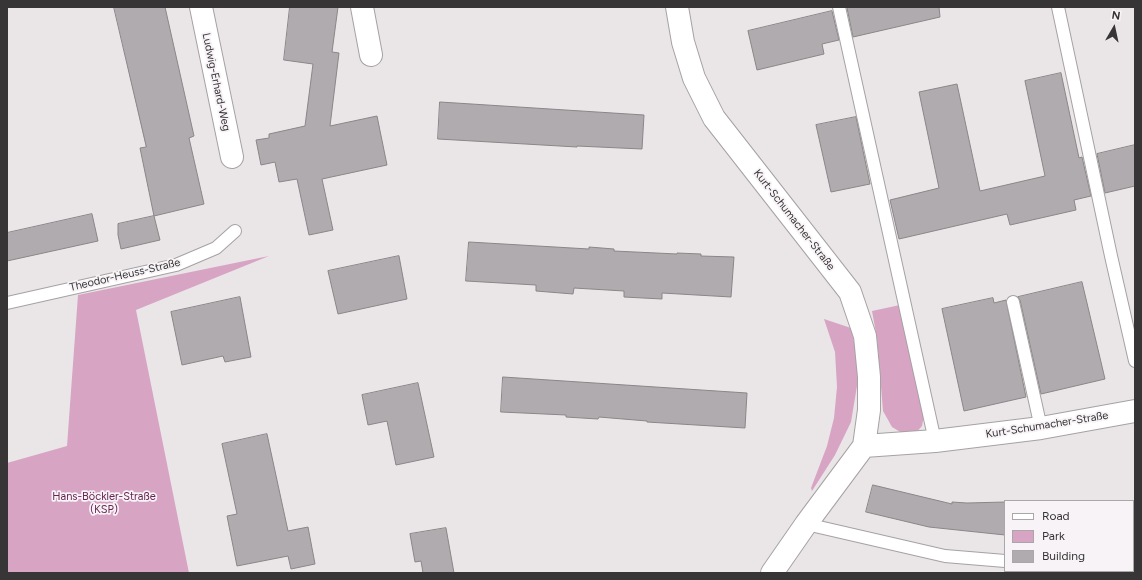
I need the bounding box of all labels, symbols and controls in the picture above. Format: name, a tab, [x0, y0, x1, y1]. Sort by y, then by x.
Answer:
north arrow	[1094, 8, 1134, 48]
text: N	[1111, 9, 1121, 23]
street label: Ludwig-Erhard-Weg	[199, 32, 233, 132]
street label: Kurt-Schumacher-Straße	[751, 167, 837, 273]
street label: Theodor-Heuss-Straße	[68, 256, 182, 294]
street label: Kurt-Schumacher-Straße	[985, 409, 1109, 441]
park label: Hans-Böckler-Straße (KSP)	[52, 490, 156, 516]
legend	[1004, 500, 1134, 572]
text: Road	[1042, 509, 1070, 523]
text: Park	[1042, 529, 1065, 543]
text: Building	[1042, 549, 1085, 563]

